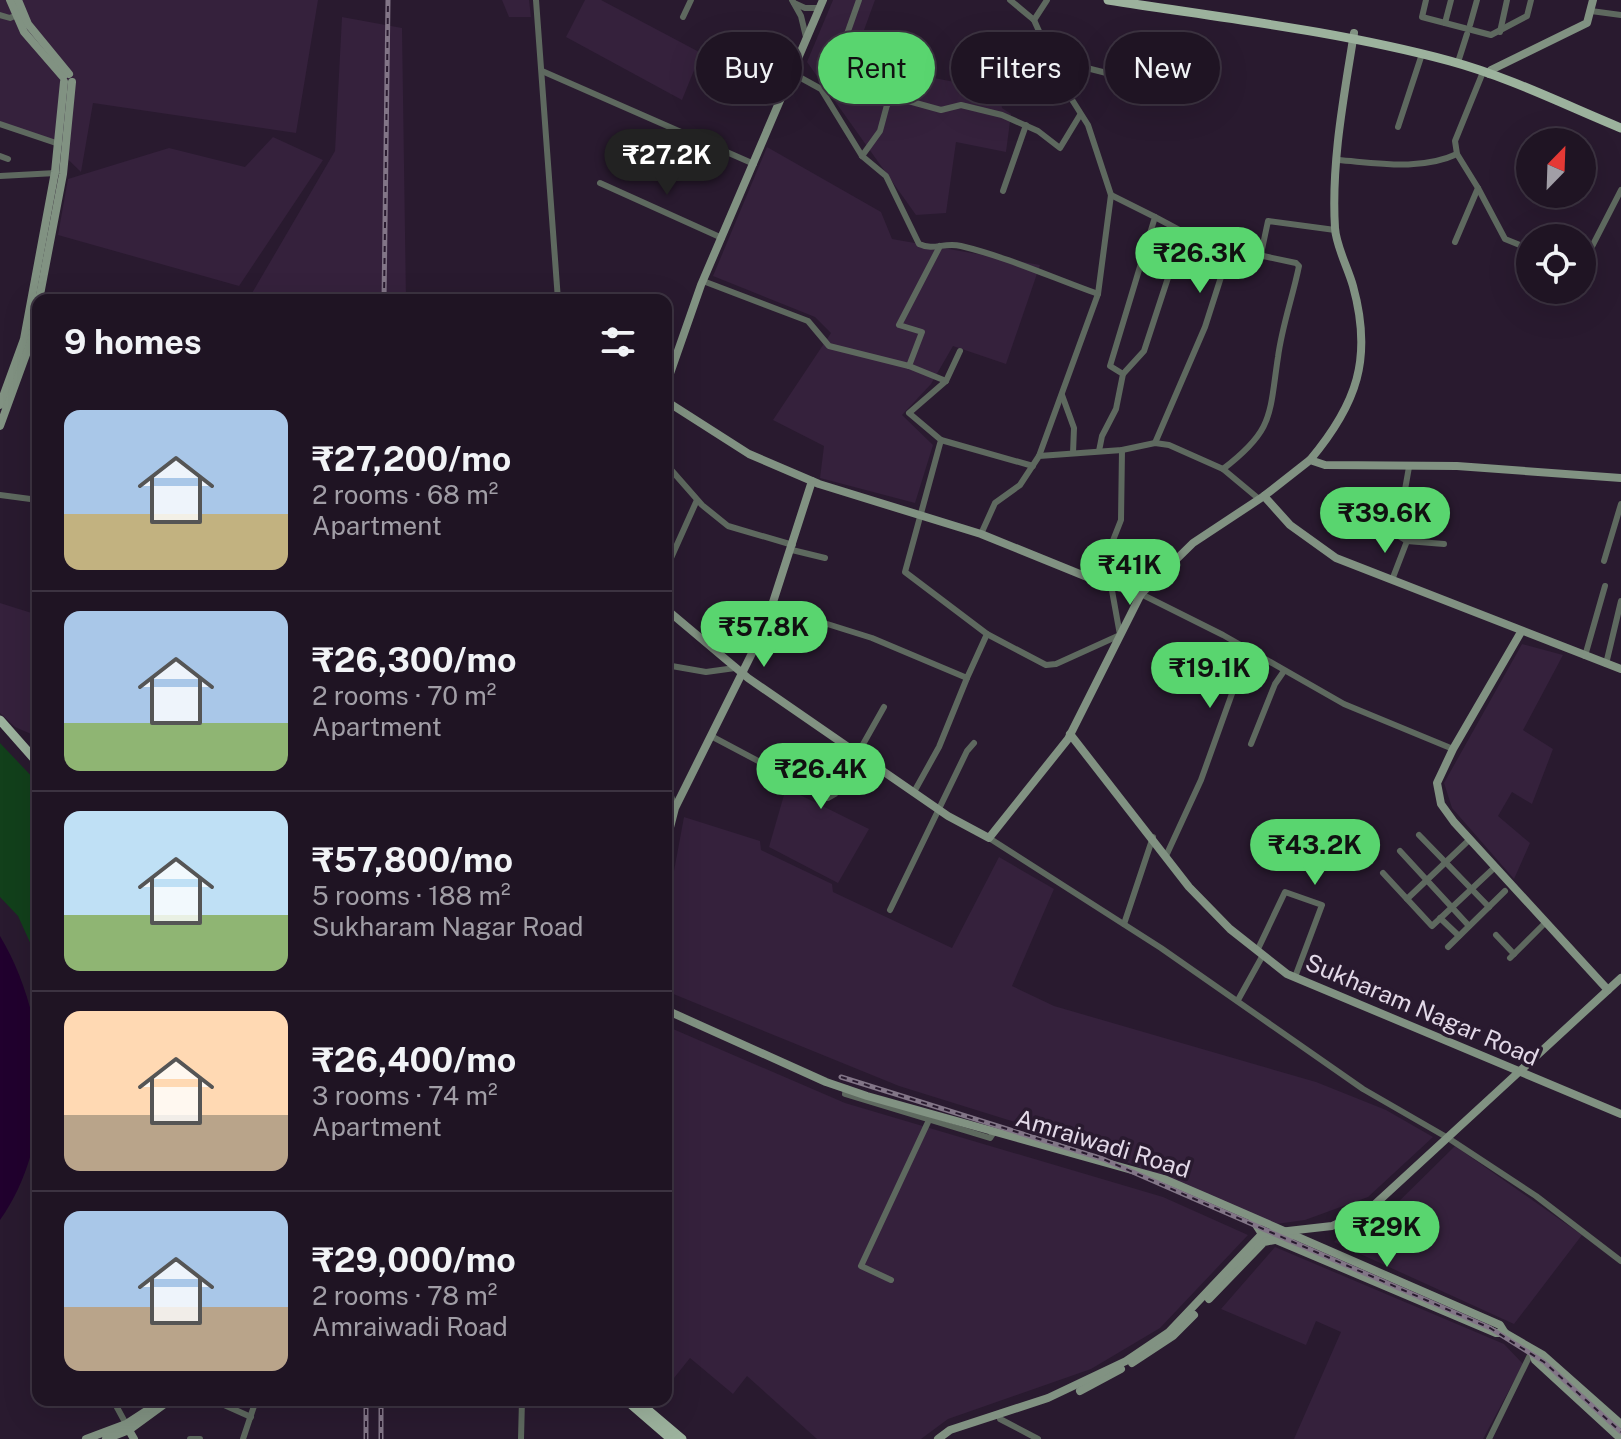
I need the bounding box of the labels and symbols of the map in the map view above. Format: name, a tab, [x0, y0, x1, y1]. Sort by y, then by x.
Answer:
north arrow	[1516, 128, 1596, 208]
pin: ₹27.2K	[602, 129, 732, 197]
pin: ₹26.3K	[1135, 227, 1265, 295]
pin: ₹39.6K	[1320, 487, 1450, 555]
pin: ₹41K	[1083, 539, 1177, 607]
pin: ₹57.8K	[699, 601, 829, 669]
pin: ₹19.1K	[1145, 642, 1275, 710]
pin: ₹26.4K	[756, 743, 886, 811]
pin: ₹43.2K	[1250, 819, 1380, 887]
street label: Sukharam Nagar Road	[1302, 947, 1543, 1071]
street label: Amraiwadi Road	[1013, 1103, 1194, 1183]
pin: ₹29K	[1340, 1201, 1434, 1269]

